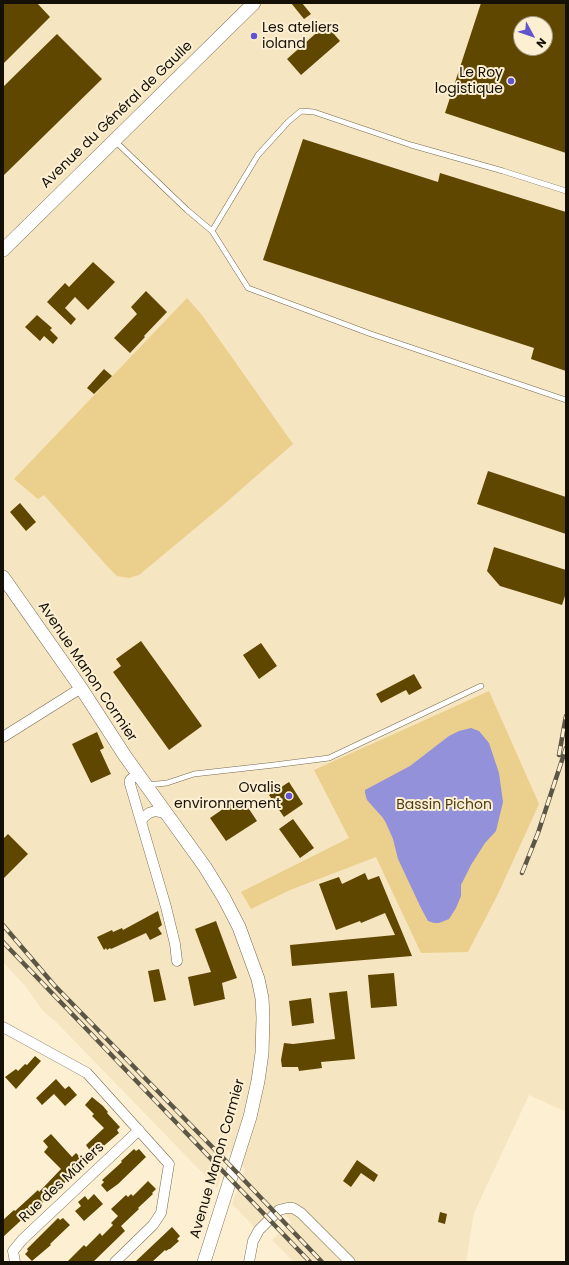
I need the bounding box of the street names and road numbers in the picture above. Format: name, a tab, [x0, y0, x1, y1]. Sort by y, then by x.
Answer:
street label: Avenue du Général de Gaulle	[38, 38, 196, 192]
street label: Avenue Manon Cormier	[34, 599, 140, 745]
street label: Avenue Manon Cormier	[187, 1077, 249, 1241]
street label: Rue des Mûriers	[16, 1139, 108, 1227]

